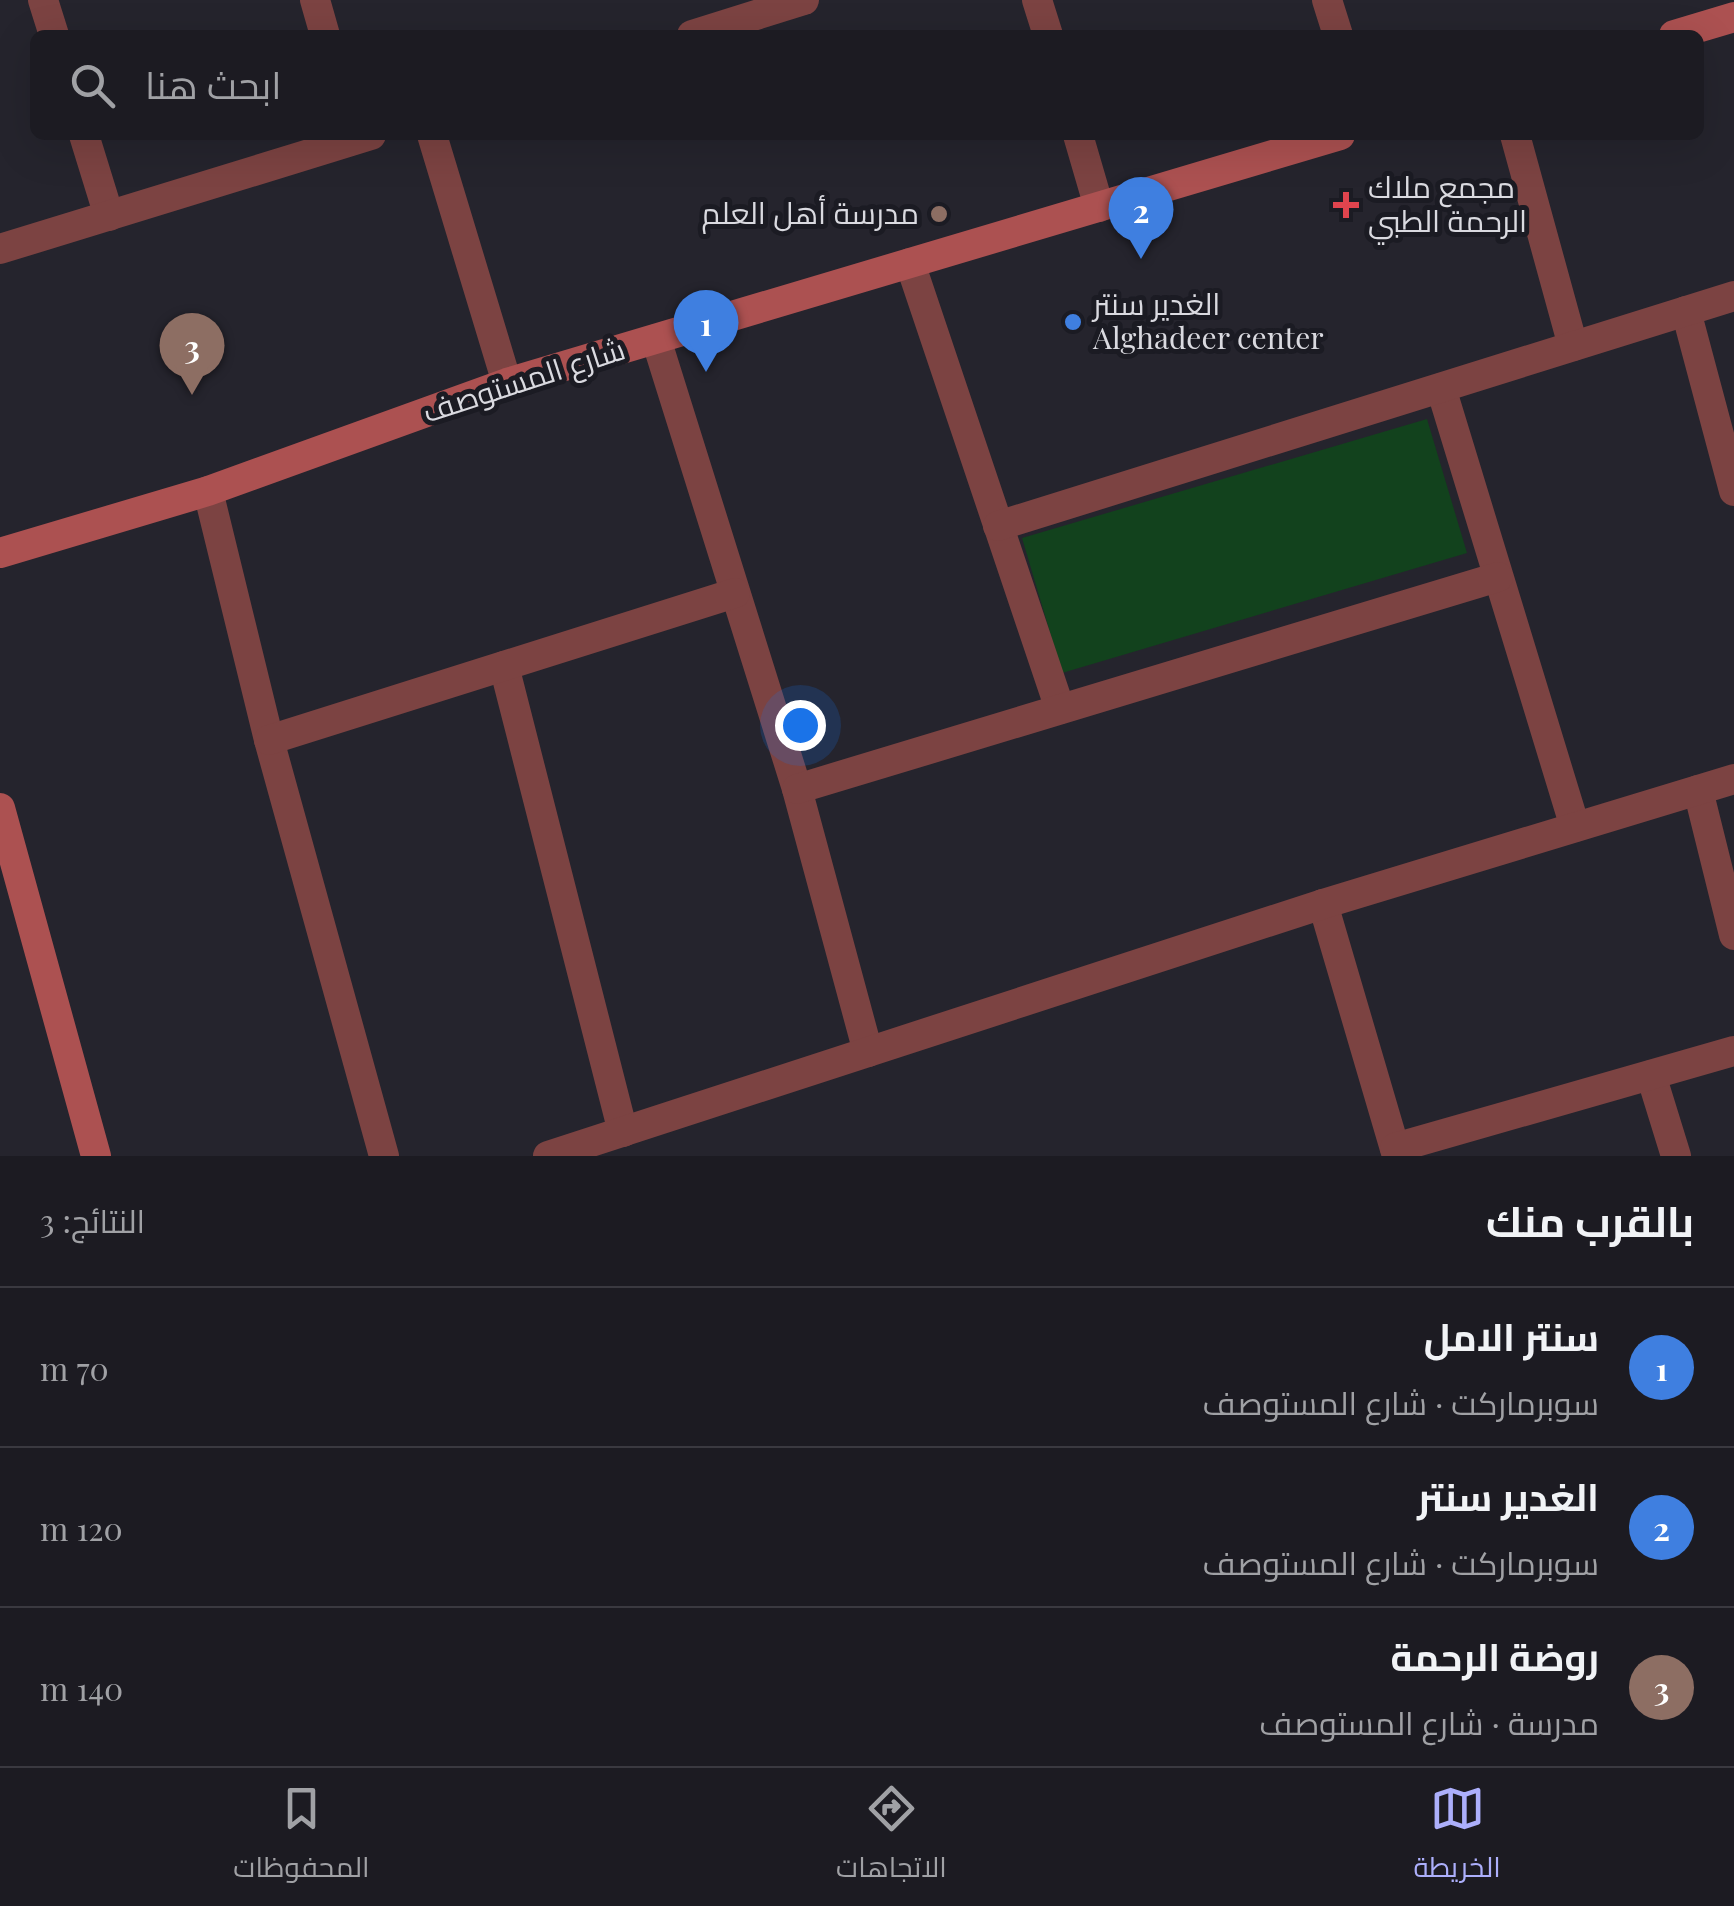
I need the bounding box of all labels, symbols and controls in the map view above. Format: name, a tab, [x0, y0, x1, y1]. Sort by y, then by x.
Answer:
search box	[30, 30, 1704, 140]
icon: search	[65, 58, 120, 113]
text: ابحث هنا	[145, 58, 281, 109]
place label: مجمع ملاك الرحمة الطبي	[1368, 166, 1527, 245]
pin: 2	[1108, 176, 1174, 259]
place label: مدرسة أهل العلم	[701, 192, 919, 234]
marker: مجمع ملاك الرحمة الطبي	[1333, 192, 1359, 218]
marker: مدرسة أهل العلم	[928, 203, 950, 225]
place label: الغدير سنتر Alghadeer center	[1091, 283, 1324, 357]
pin: 1	[674, 290, 738, 372]
marker: الغدير سنتر Alghadeer center	[1062, 311, 1084, 333]
pin: 3	[160, 312, 224, 395]
street label: شارع المستوصف	[417, 328, 630, 433]
your location	[775, 700, 826, 751]
text: بالقرب منك	[1486, 1192, 1694, 1248]
text: النتائج: 3	[40, 1198, 145, 1241]
text: سنتر الامل	[1424, 1310, 1599, 1361]
text: 70 m	[40, 1346, 109, 1389]
text: 1	[1655, 1346, 1668, 1389]
text: سوبرماركت · شارع المستوصف	[1203, 1380, 1599, 1423]
text: الغدير سنتر	[1417, 1470, 1599, 1521]
text: 120 m	[40, 1506, 123, 1549]
text: 2	[1653, 1506, 1670, 1549]
text: سوبرماركت · شارع المستوصف	[1203, 1540, 1599, 1583]
text: روضة الرحمة	[1390, 1630, 1599, 1681]
text: 140 m	[40, 1666, 123, 1709]
text: 3	[1654, 1666, 1669, 1709]
text: مدرسة · شارع المستوصف	[1259, 1700, 1599, 1743]
tab: المحفوظات	[233, 1781, 370, 1893]
tab: الاتجاهات	[836, 1781, 947, 1893]
tab: الخريطة	[1413, 1781, 1501, 1893]

